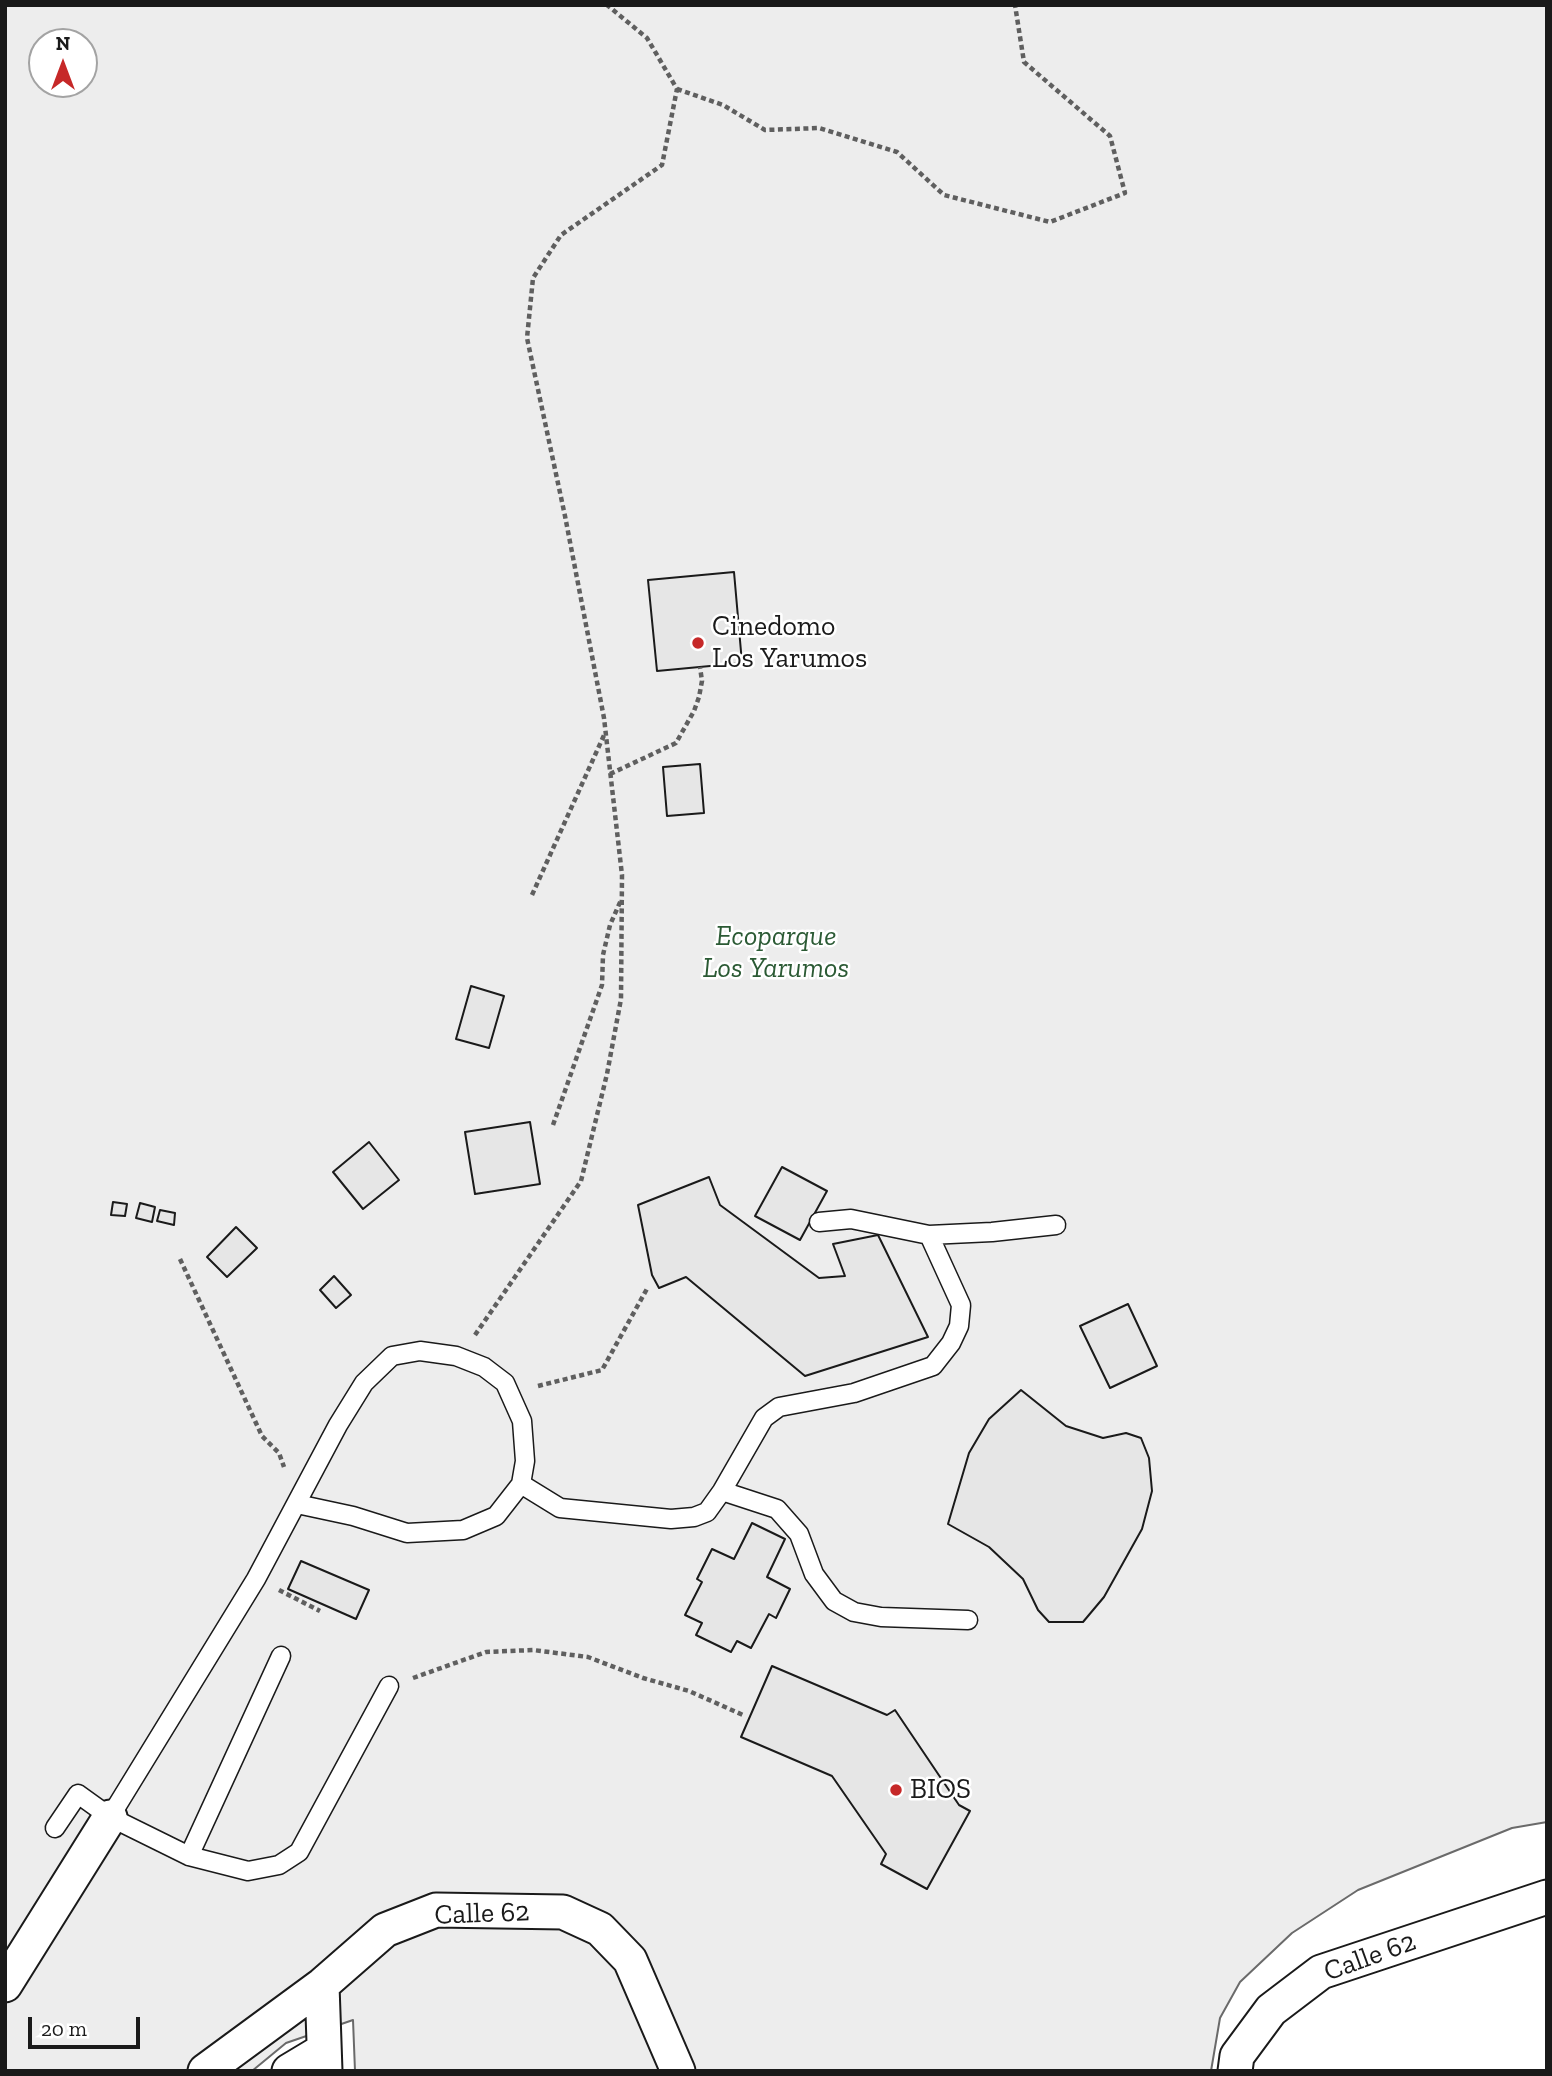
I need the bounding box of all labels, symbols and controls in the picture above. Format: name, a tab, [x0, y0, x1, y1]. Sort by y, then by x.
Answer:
north arrow	[28, 28, 98, 98]
text: N	[56, 32, 70, 55]
place label: Cinedomo Los Yarumos	[712, 610, 867, 676]
marker: Cinedomo Los Yarumos	[690, 635, 706, 651]
park label: Ecoparque Los Yarumos	[703, 920, 849, 986]
place label: BIOS	[910, 1773, 971, 1807]
marker: BIOS	[888, 1782, 904, 1798]
street label: Calle 62	[434, 1896, 530, 1932]
street label: Calle 62	[1319, 1925, 1421, 1989]
scale bar	[32, 2002, 144, 2046]
text: 20 m	[41, 2016, 87, 2041]

